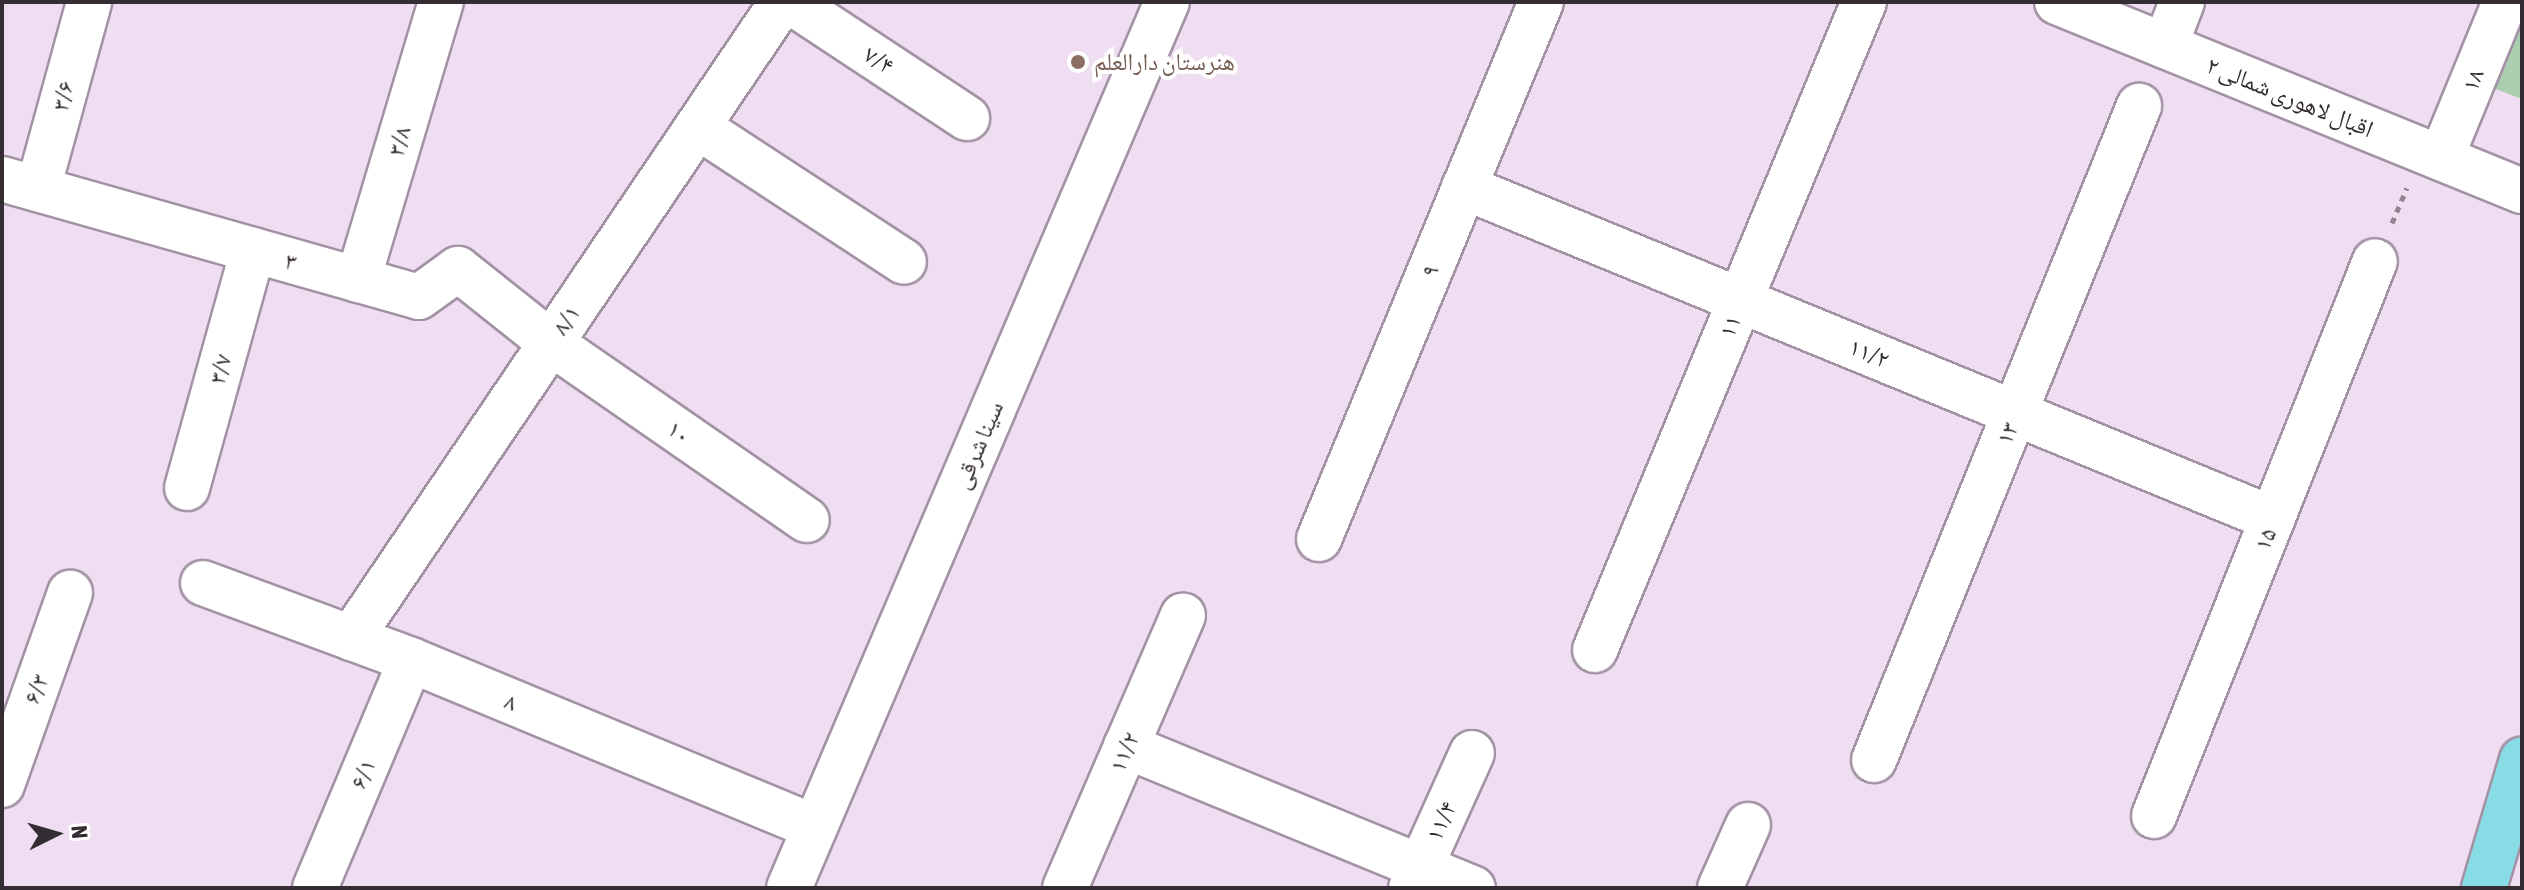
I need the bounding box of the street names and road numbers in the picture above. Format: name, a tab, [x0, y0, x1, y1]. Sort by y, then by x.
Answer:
street label: ۷/۴	[859, 40, 899, 80]
street label: اقبال لاهوری شمالی ۲	[2203, 50, 2377, 144]
street label: ۱۸	[2456, 65, 2490, 95]
street label: ۳/۶	[45, 78, 81, 114]
street label: ۳/۸	[381, 123, 417, 159]
street label: ۳	[282, 246, 300, 276]
street label: ۹	[1415, 261, 1445, 281]
street label: ۸/۱	[546, 300, 586, 340]
street label: ۱۱	[1713, 310, 1747, 342]
street label: ۱۱/۲	[1845, 332, 1893, 374]
street label: ۳/۷	[202, 351, 238, 387]
street label: سینا شرقی	[947, 397, 1009, 493]
street label: ۱۰	[662, 414, 696, 450]
street label: ۱۳	[1990, 418, 2024, 448]
street label: ۱۵	[2248, 524, 2282, 554]
street label: ۶/۳	[17, 670, 55, 708]
street label: ۸	[501, 687, 521, 717]
street label: ۱۱/۲	[1103, 728, 1145, 776]
street label: ۶/۱	[344, 755, 382, 793]
street label: ۱۱/۴	[1419, 797, 1463, 845]

